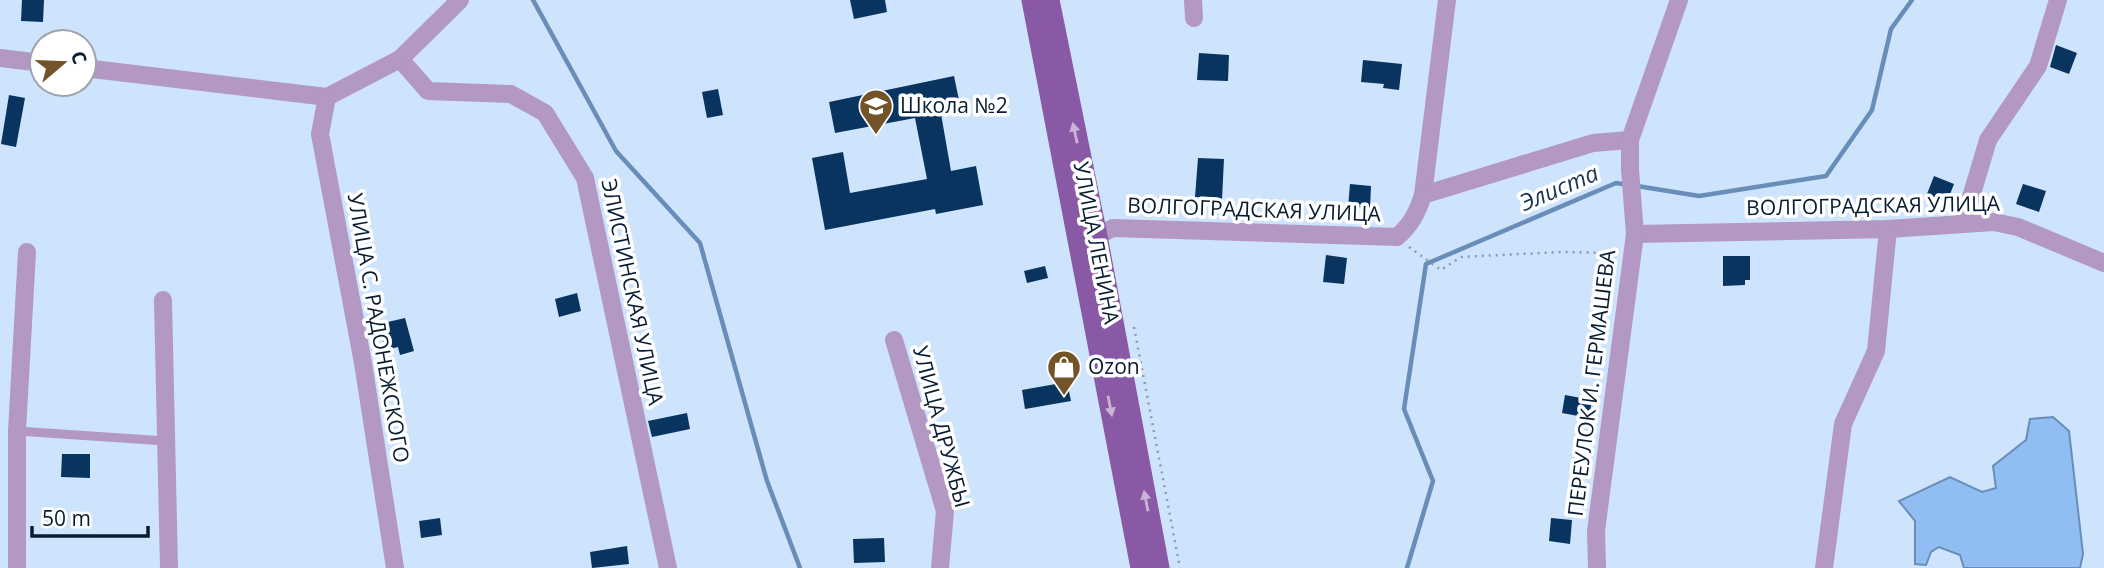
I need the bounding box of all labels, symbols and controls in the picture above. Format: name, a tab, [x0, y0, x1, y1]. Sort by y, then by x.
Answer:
north arrow	[28, 28, 98, 98]
text: С	[65, 48, 93, 67]
school or university icon: Школа №2	[857, 87, 895, 136]
place label: Школа №2	[900, 91, 1008, 119]
one-way arrow	[1070, 122, 1081, 144]
water label: Элиста	[1514, 156, 1603, 218]
street label: УЛИЦА ЛЕНИНА	[1068, 159, 1127, 327]
street label: ЭЛИСТИНСКАЯ УЛИЦА	[595, 176, 671, 408]
street label: ВОЛГОГРАДСКАЯ УЛИЦА	[1746, 189, 2001, 221]
street label: УЛИЦА С. РАДОНЕЖСКОГО	[341, 191, 416, 465]
street label: ВОЛГОГРАДСКАЯ УЛИЦА	[1127, 191, 1382, 227]
street label: ПЕРЕУЛОК И. ГЕРМАШЕВА	[1561, 247, 1621, 518]
street label: УЛИЦА ДРУЖБЫ	[907, 343, 977, 511]
shop icon: Ozon	[1045, 348, 1083, 397]
place label: Ozon	[1088, 352, 1140, 380]
one-way arrow	[1105, 395, 1116, 417]
one-way arrow	[1141, 490, 1152, 512]
scale bar	[32, 494, 147, 538]
text: 50 m	[42, 504, 91, 532]

